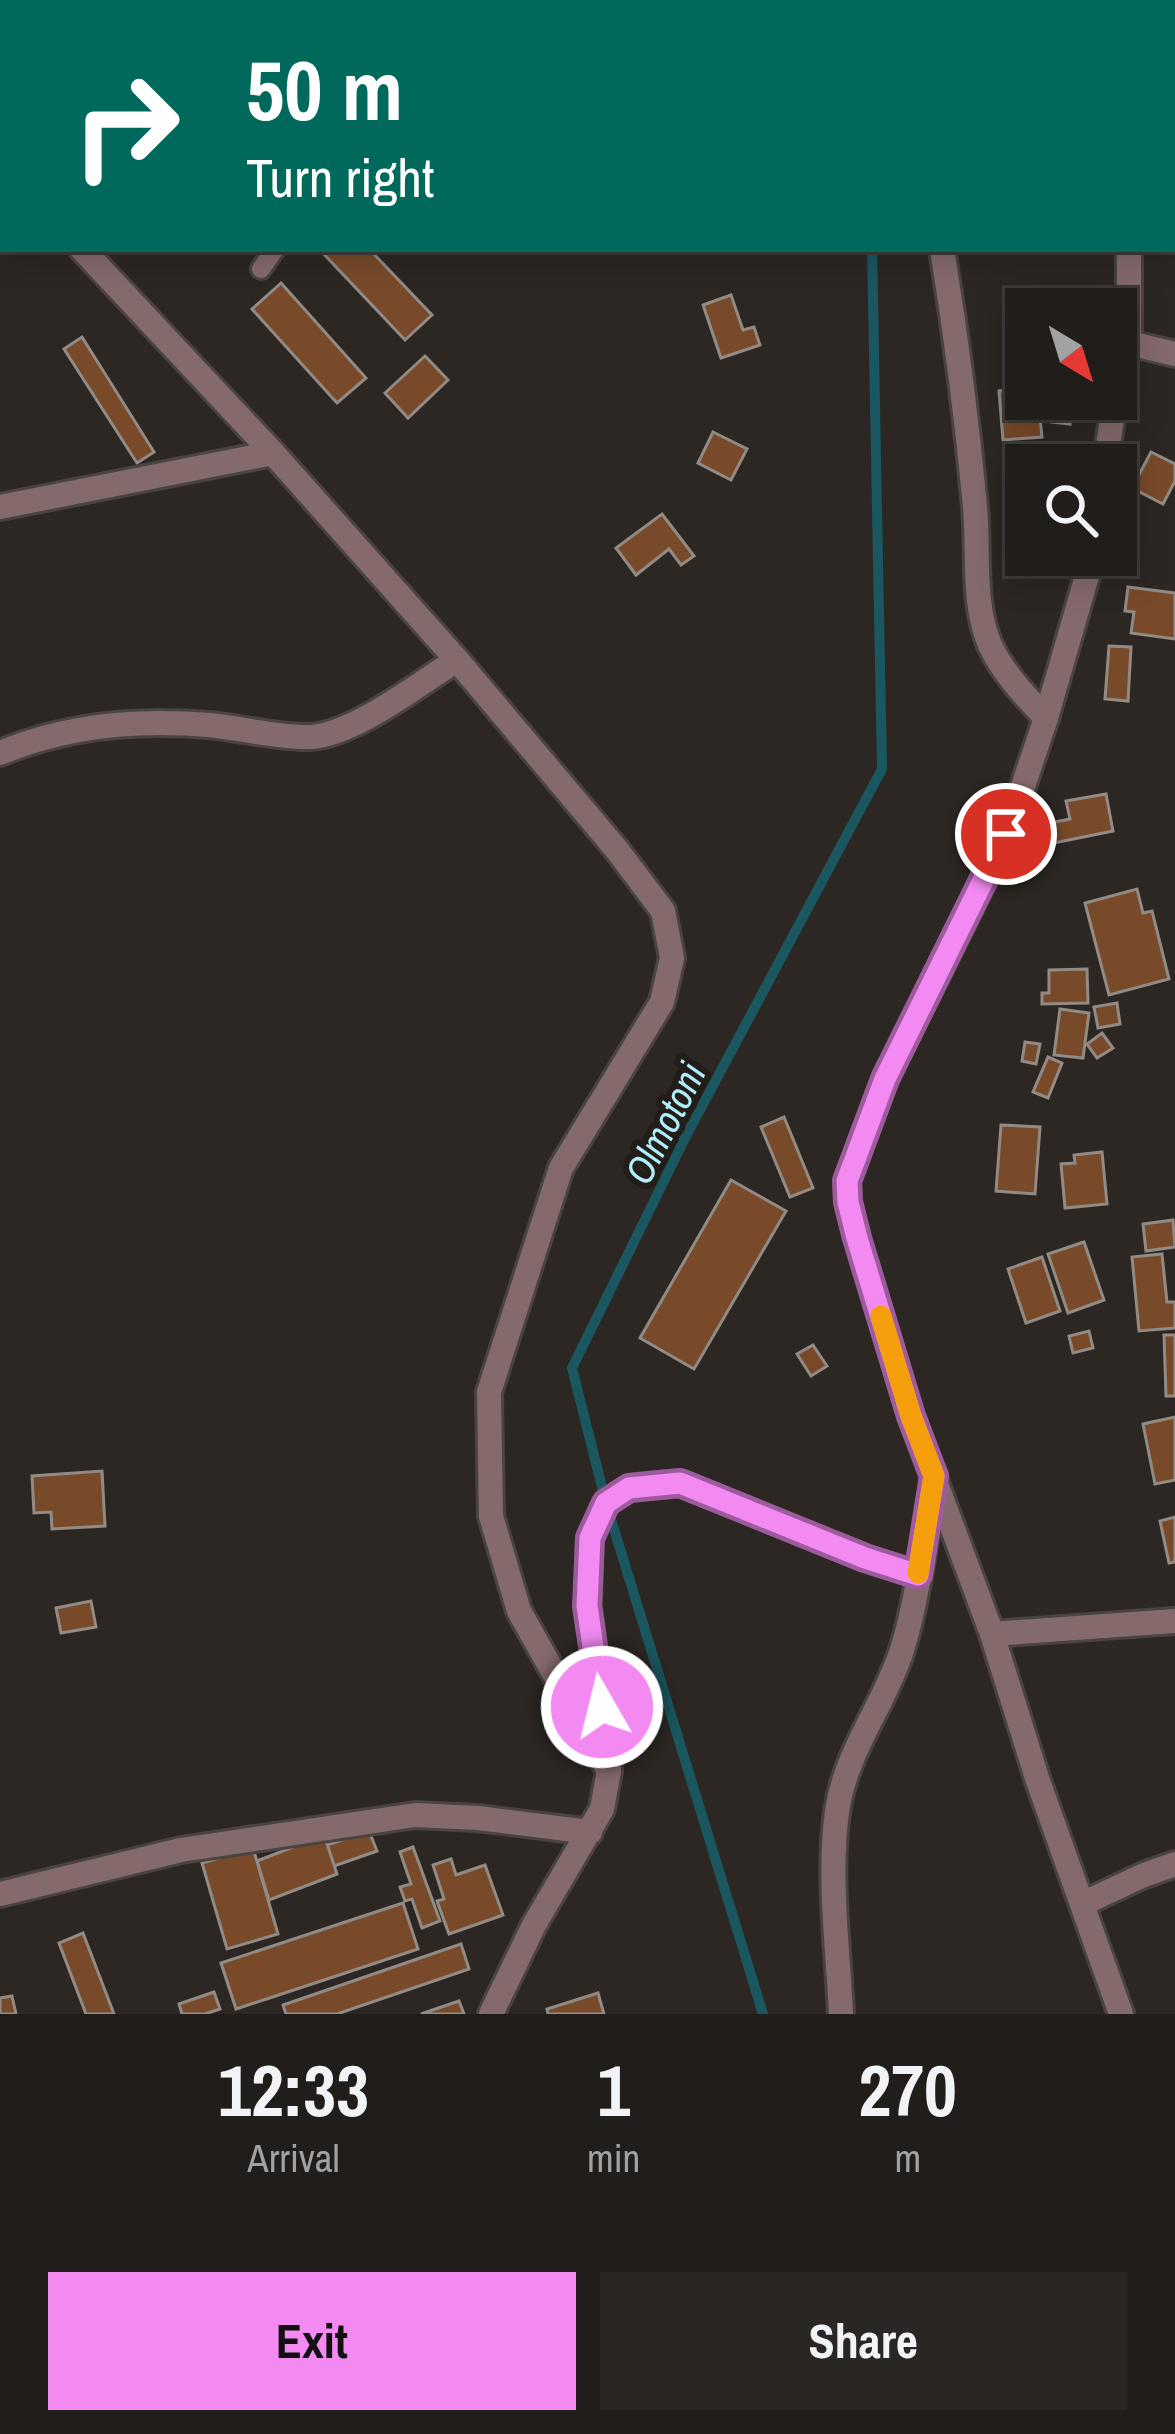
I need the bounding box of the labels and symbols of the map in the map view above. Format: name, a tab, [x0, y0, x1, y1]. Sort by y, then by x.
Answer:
north arrow	[1005, 288, 1137, 420]
pin	[955, 783, 1057, 885]
water label: Olmotoni	[612, 1053, 718, 1193]
position arrow	[539, 1644, 665, 1770]

